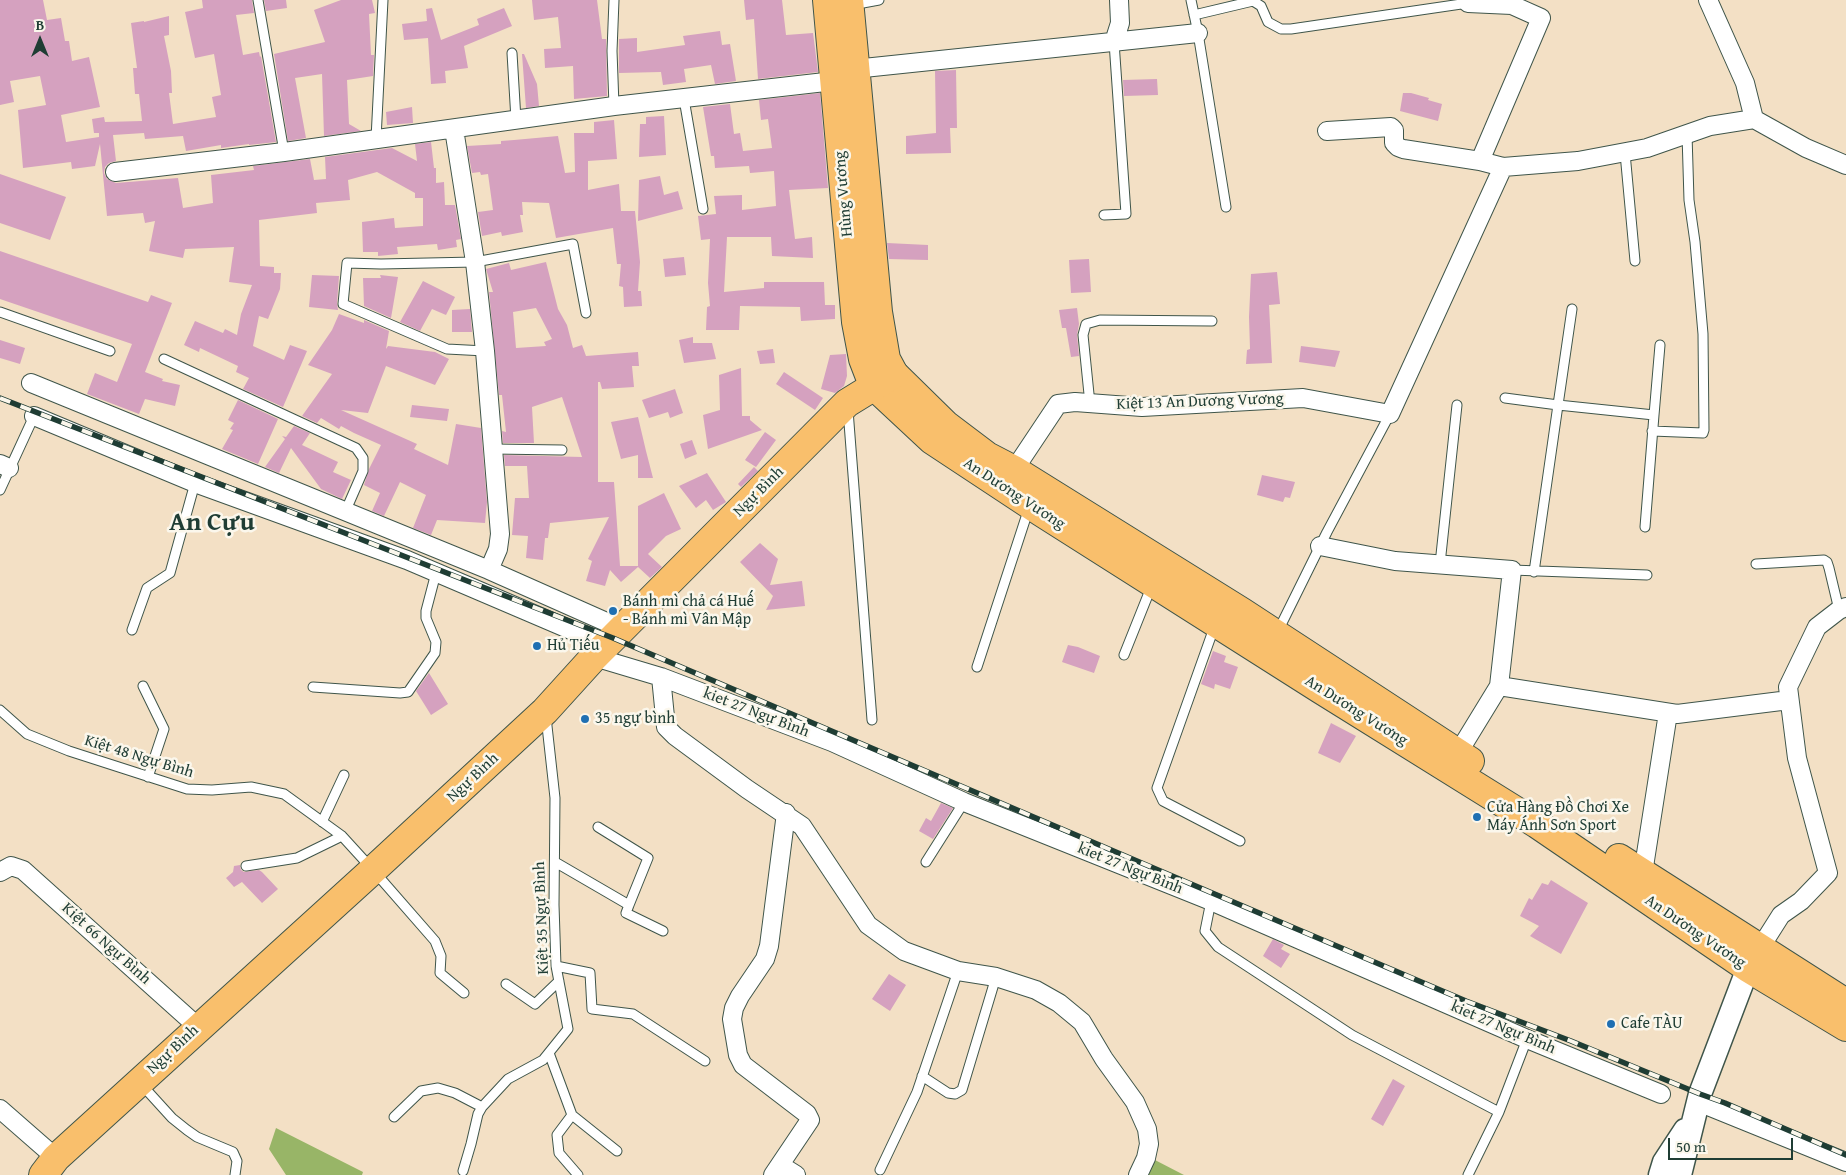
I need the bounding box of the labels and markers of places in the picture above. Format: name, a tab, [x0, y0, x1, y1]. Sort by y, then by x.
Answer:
place label: Bánh mì chả cá Huế - Bánh mì Vân Mập	[623, 592, 754, 630]
marker: Bánh mì chả cá Huế - Bánh mì Vân Mập	[607, 605, 619, 617]
place label: Hủ Tiếu	[547, 636, 599, 656]
marker: Hủ Tiếu	[531, 640, 543, 652]
place label: 35 ngự bình	[595, 709, 675, 729]
marker: 35 ngự bình	[579, 713, 591, 725]
place label: Cửa Hàng Đồ Chơi Xe Máy Ánh Sơn Sport	[1487, 798, 1629, 836]
marker: Cửa Hàng Đồ Chơi Xe Máy Ánh Sơn Sport	[1471, 811, 1483, 823]
place label: Cafe TÀU	[1621, 1014, 1683, 1034]
marker: Cafe TÀU	[1605, 1018, 1617, 1030]

